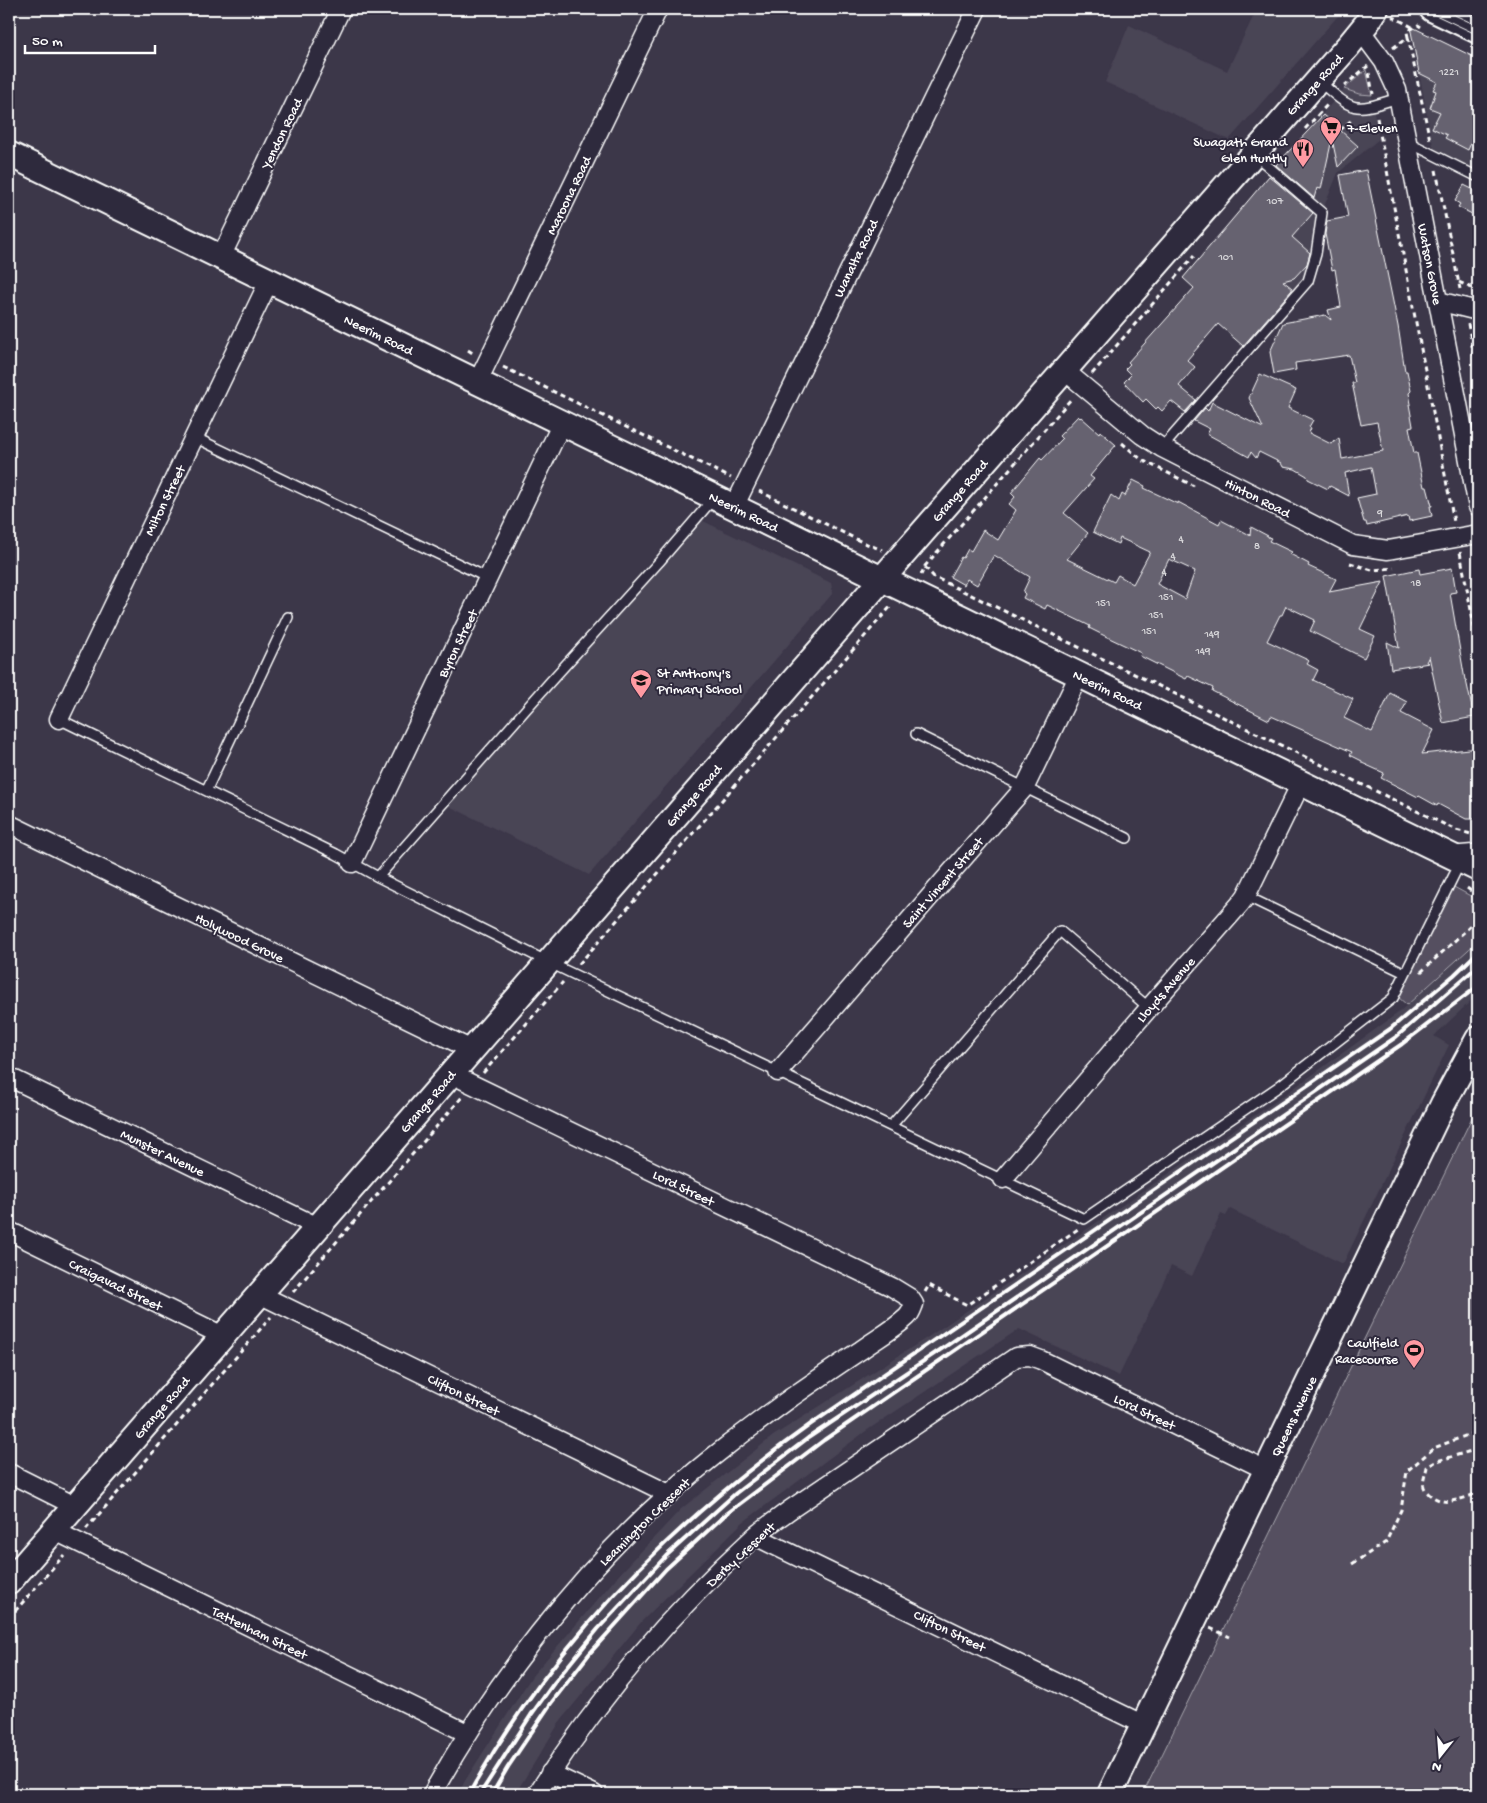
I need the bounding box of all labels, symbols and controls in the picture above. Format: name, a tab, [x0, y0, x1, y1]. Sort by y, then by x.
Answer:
scale bar	[25, 22, 155, 54]
text: 50 m	[32, 33, 63, 51]
street label: Grange Road	[1284, 50, 1349, 120]
house number: 1221	[1438, 67, 1459, 79]
street label: Yendon Road	[258, 94, 308, 174]
supermarket icon: 7-Eleven	[1319, 115, 1343, 146]
place label: 7-Eleven	[1346, 121, 1398, 138]
place label: Swagath Grand Glen Huntly	[1193, 135, 1289, 168]
restaurant icon: Swagath Grand Glen Huntly	[1291, 137, 1315, 168]
street label: Maroona Road	[544, 152, 597, 238]
house number: 107	[1266, 196, 1283, 208]
street label: Wanalta Road	[831, 216, 884, 301]
street label: Watson Grove	[1412, 222, 1445, 307]
house number: 101	[1217, 252, 1234, 264]
street label: Neerim Road	[340, 312, 417, 361]
street label: Grange Road	[929, 456, 994, 526]
street label: Milton Street	[142, 462, 191, 539]
street label: Hinton Road	[1221, 475, 1294, 524]
street label: Neerim Road	[705, 489, 782, 538]
house number: 9	[1376, 508, 1383, 520]
house number: 4	[1178, 534, 1184, 546]
house number: 8	[1254, 541, 1260, 553]
house number: 4	[1170, 551, 1176, 563]
house number: 4	[1161, 567, 1167, 579]
house number: 18	[1410, 578, 1421, 590]
house number: 151	[1158, 592, 1173, 604]
house number: 151	[1095, 598, 1110, 610]
street label: Byron Street	[435, 606, 484, 682]
house number: 151	[1148, 610, 1163, 622]
house number: 151	[1141, 626, 1156, 638]
house number: 149	[1203, 629, 1220, 641]
house number: 149	[1194, 646, 1211, 658]
place label: St Anthony's Primary School	[656, 666, 742, 699]
street label: Neerim Road	[1069, 667, 1146, 716]
school or university icon: St Anthony's Primary School	[629, 668, 653, 699]
street label: Grange Road	[663, 761, 728, 831]
street label: Saint Vincent Street	[900, 834, 989, 933]
street label: Holywood Grove	[192, 910, 287, 968]
street label: Lloyds Avenue	[1134, 954, 1200, 1027]
street label: Grange Road	[397, 1067, 462, 1137]
street label: Munster Avenue	[117, 1127, 207, 1182]
street label: Lord Street	[649, 1167, 718, 1212]
street label: Craigavad Street	[65, 1256, 166, 1317]
place label: Caulfield Racecourse	[1335, 1336, 1400, 1369]
sports icon: Caulfield Racecourse	[1402, 1338, 1426, 1369]
street label: Clifton Street	[424, 1371, 503, 1422]
street label: Grange Road	[131, 1373, 196, 1443]
street label: Queens Avenue	[1268, 1373, 1322, 1460]
street label: Lord Street	[1110, 1391, 1179, 1436]
street label: Leamington Crescent	[597, 1474, 696, 1571]
street label: Derby Crescent	[703, 1519, 781, 1593]
street label: Tattenham Street	[207, 1603, 311, 1665]
street label: Clifton Street	[910, 1607, 989, 1658]
north arrow	[1414, 1730, 1464, 1780]
text: N	[1430, 1757, 1444, 1776]

